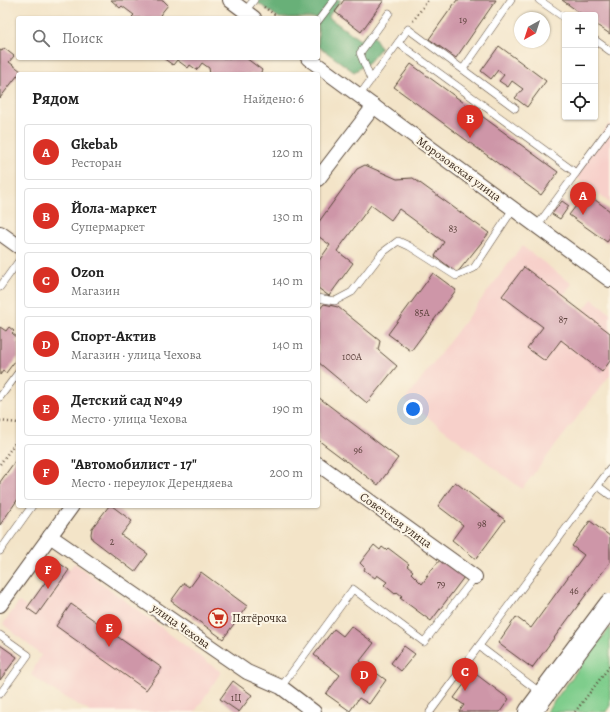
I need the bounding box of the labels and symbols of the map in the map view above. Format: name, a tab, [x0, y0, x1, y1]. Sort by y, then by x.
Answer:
north arrow	[514, 12, 550, 48]
house number: 19	[459, 13, 467, 26]
pin: B	[457, 105, 483, 138]
street label: Морозовская улица	[414, 133, 505, 205]
pin: A	[570, 182, 596, 215]
house number: 83	[448, 222, 458, 235]
house number: 85А	[415, 306, 430, 319]
house number: 87	[558, 313, 568, 326]
house number: 100А	[342, 350, 362, 363]
your location	[403, 399, 423, 419]
house number: 96	[353, 443, 363, 456]
street label: Советская улица	[357, 488, 436, 552]
house number: 98	[477, 517, 487, 530]
house number: 2	[110, 535, 115, 548]
pin: F	[35, 556, 61, 589]
house number: 79	[437, 577, 446, 590]
house number: 46	[569, 584, 579, 597]
street label: улица Чехова	[148, 599, 214, 652]
supermarket icon: Пятёрочка	[207, 607, 229, 629]
place label: Пятёрочка	[232, 610, 287, 626]
pin: E	[96, 614, 122, 647]
pin: C	[452, 658, 478, 691]
pin: D	[351, 661, 377, 694]
house number: 1Ц	[231, 691, 241, 704]

